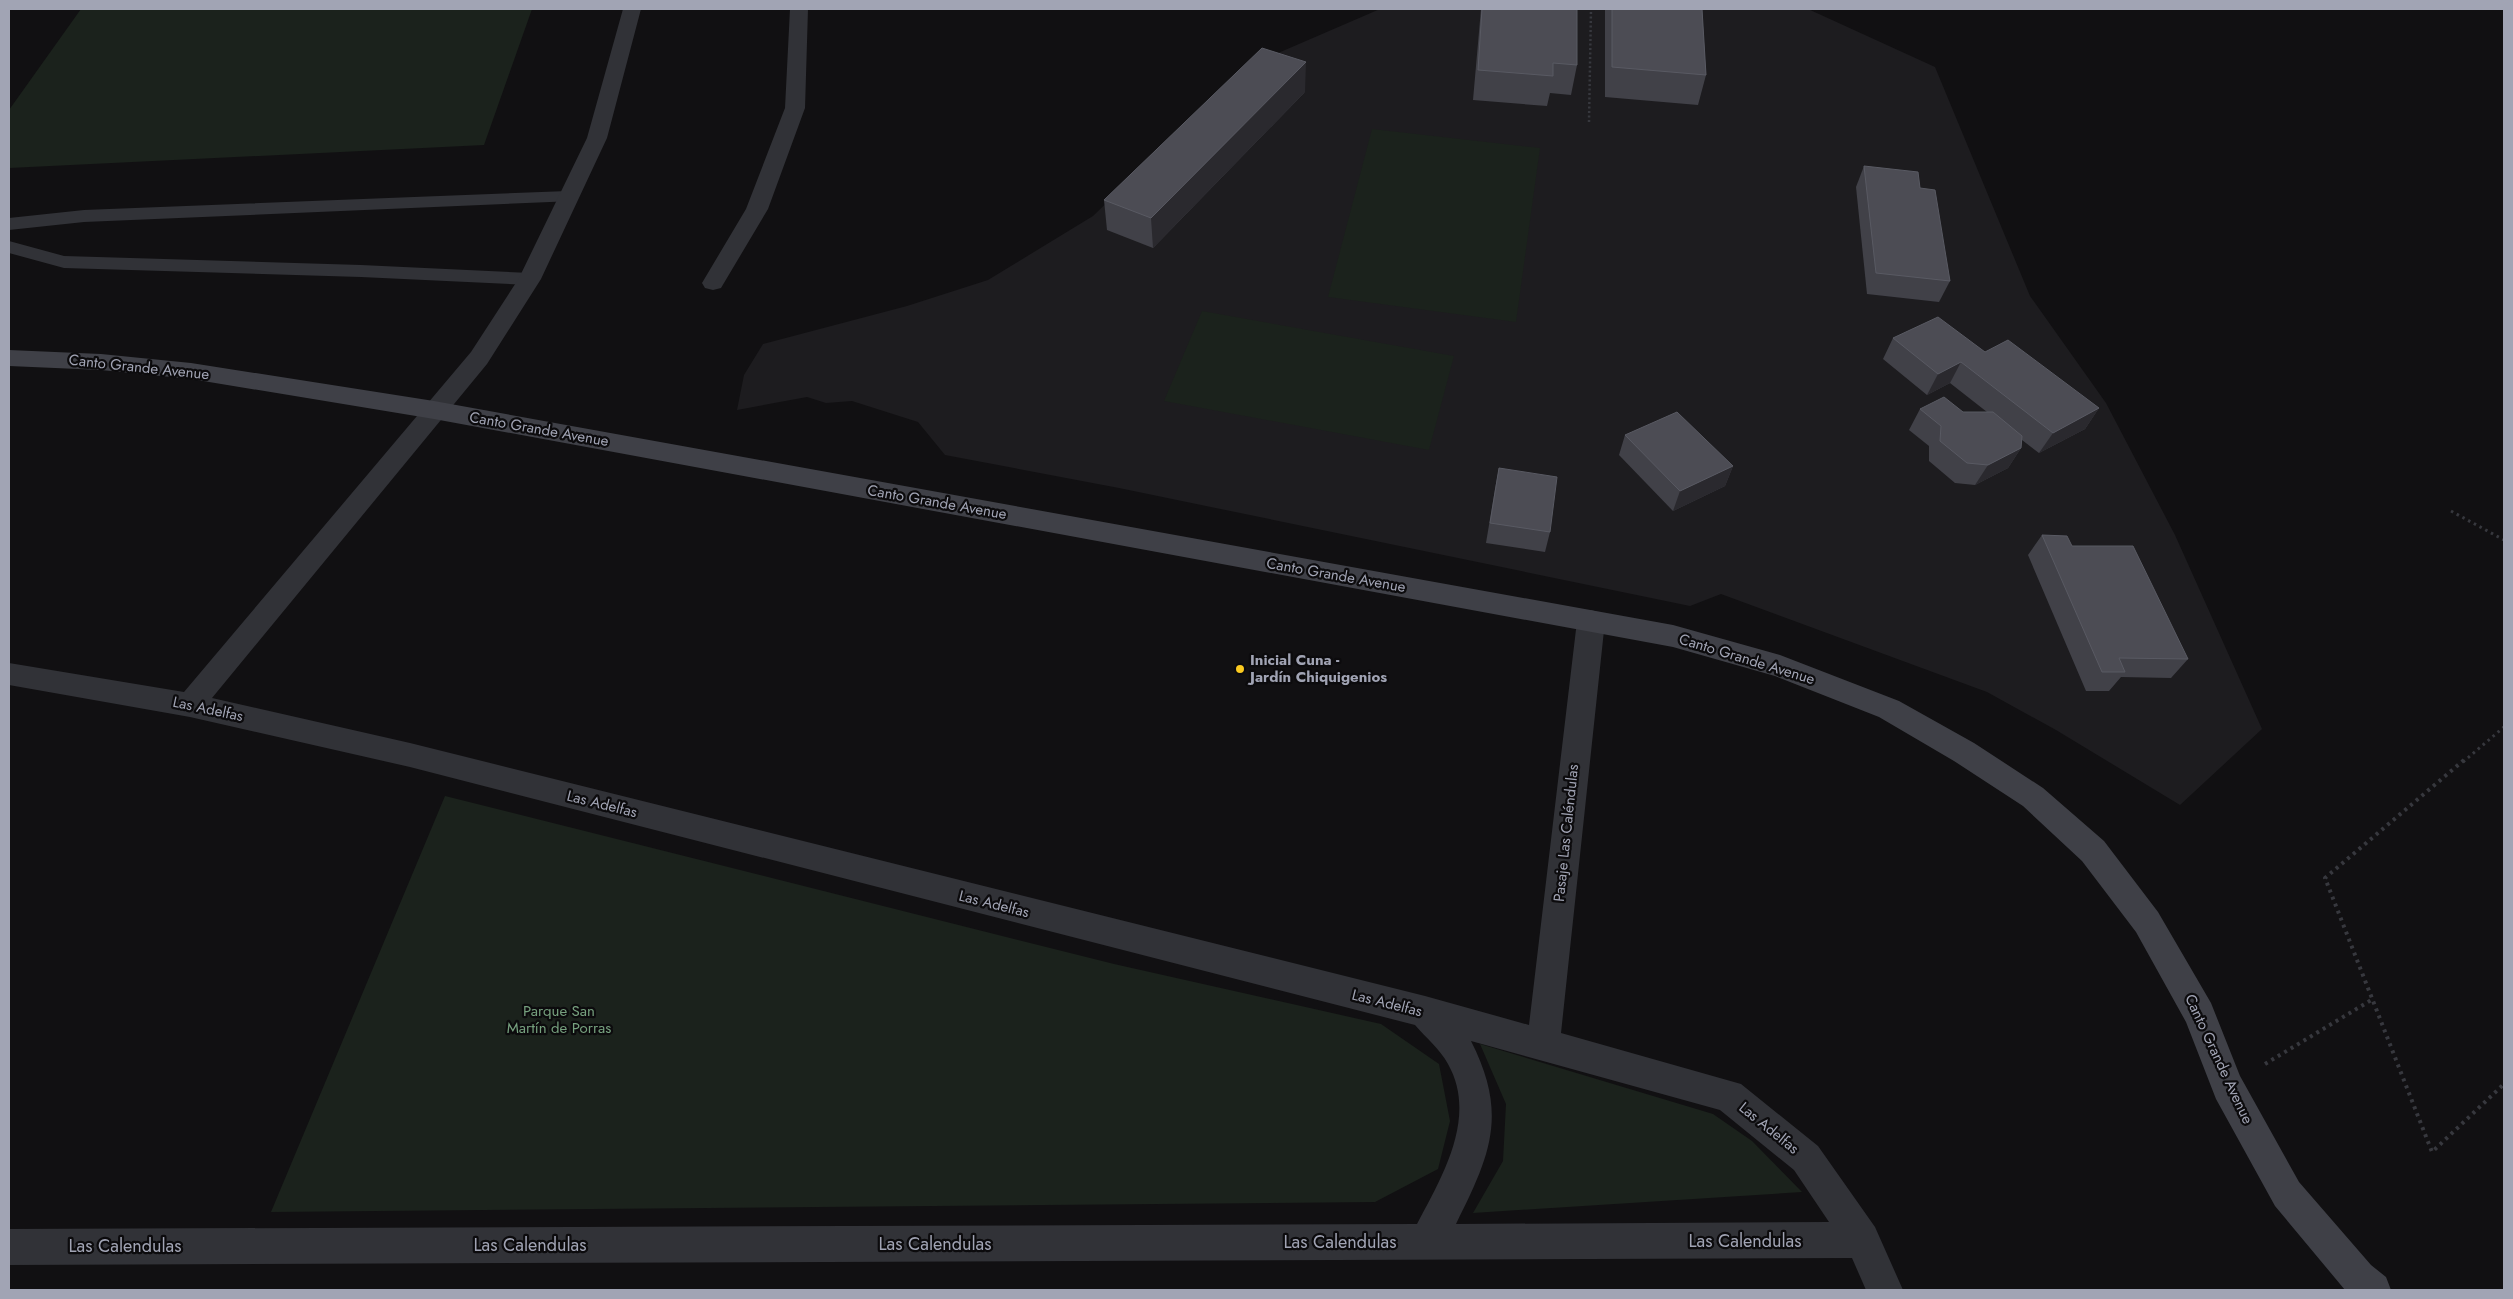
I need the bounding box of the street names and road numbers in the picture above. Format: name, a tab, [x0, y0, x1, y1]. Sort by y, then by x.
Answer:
street label: Canto Grande Avenue	[68, 349, 211, 385]
street label: Canto Grande Avenue	[468, 406, 611, 452]
street label: Canto Grande Avenue	[866, 479, 1009, 525]
street label: Canto Grande Avenue	[1265, 552, 1408, 598]
street label: Canto Grande Avenue	[1676, 628, 1818, 690]
street label: Las Adelfas	[171, 691, 245, 727]
street label: Pasaje Las Caléndulas	[1548, 763, 1584, 903]
street label: Las Adelfas	[565, 785, 639, 823]
street label: Las Adelfas	[957, 885, 1031, 923]
street label: Las Adelfas	[1350, 984, 1424, 1022]
street label: Canto Grande Avenue	[2179, 990, 2259, 1128]
street label: Las Adelfas	[1734, 1097, 1804, 1159]
street label: Las Calendulas	[1688, 1228, 1802, 1254]
street label: Las Calendulas	[1283, 1229, 1397, 1255]
street label: Las Calendulas	[878, 1231, 992, 1257]
street label: Las Calendulas	[473, 1232, 587, 1258]
street label: Las Calendulas	[68, 1233, 182, 1259]

